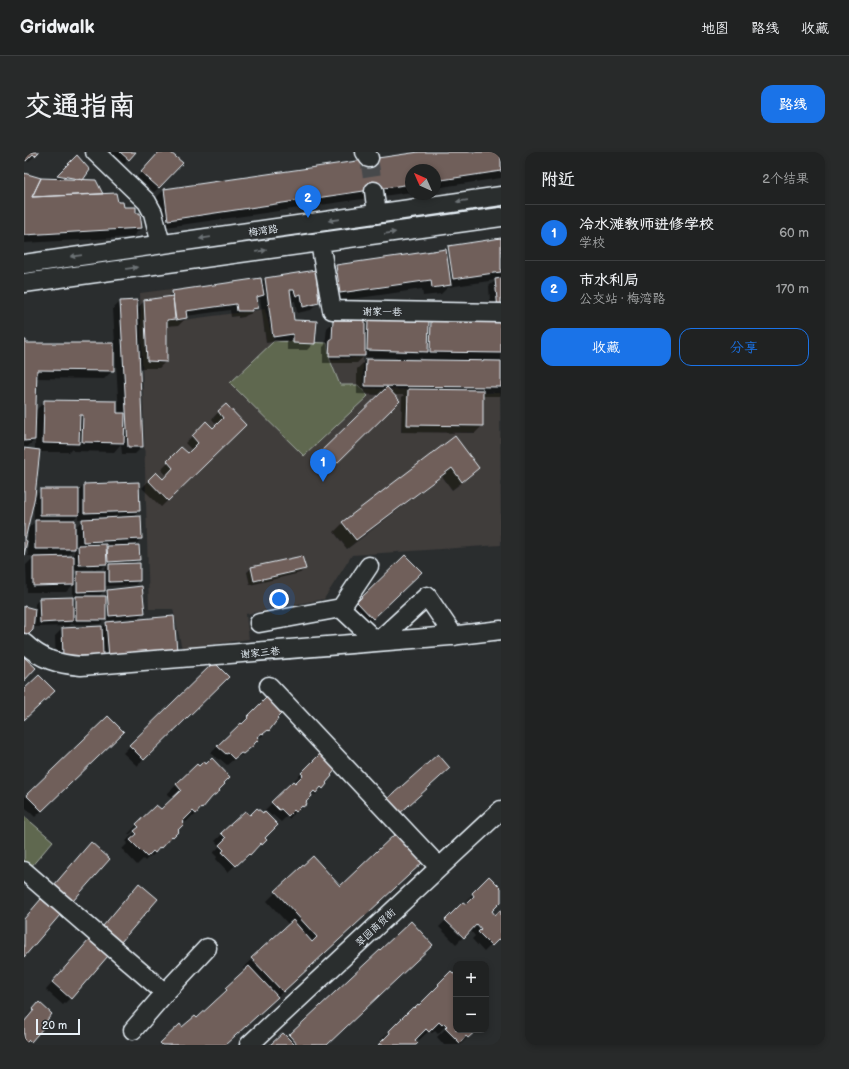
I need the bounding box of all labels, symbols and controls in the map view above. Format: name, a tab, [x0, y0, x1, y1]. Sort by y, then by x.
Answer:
text: Gridwalk	[20, 16, 95, 39]
text: 地图	[701, 20, 729, 37]
text: 路线	[751, 20, 779, 37]
text: 收藏	[801, 20, 829, 37]
button: 路线	[761, 85, 825, 123]
text: 交通指南	[24, 90, 136, 123]
north arrow	[405, 164, 441, 200]
text: 附近	[541, 170, 575, 190]
text: 2个结果	[762, 171, 809, 187]
pin: 2	[295, 185, 321, 218]
one-way arrow	[456, 198, 468, 204]
text: 冷水滩教师进修学校	[579, 215, 714, 234]
one-way arrow	[328, 217, 340, 223]
street label: 梅湾路	[247, 223, 279, 239]
text: 1	[551, 225, 557, 241]
text: 60 m	[779, 225, 809, 241]
one-way arrow	[384, 230, 396, 236]
one-way arrow	[199, 235, 211, 241]
text: 学校	[579, 235, 605, 251]
one-way arrow	[255, 248, 267, 254]
one-way arrow	[70, 253, 82, 259]
one-way arrow	[126, 265, 138, 271]
text: 市水利局	[579, 271, 639, 290]
text: 2	[550, 281, 558, 297]
text: 170 m	[776, 281, 809, 297]
text: 公交站 · 梅湾路	[579, 291, 665, 307]
street label: 谢家一巷	[362, 306, 403, 318]
button: 收藏	[541, 328, 671, 366]
button: 分享	[679, 328, 809, 366]
pin: 1	[310, 449, 336, 482]
your location	[269, 589, 289, 609]
street label: 谢家三巷	[240, 645, 282, 661]
street label: 翠园商贸街	[353, 906, 398, 949]
map controls	[453, 961, 489, 1033]
button: +	[453, 961, 489, 997]
button: −	[453, 997, 489, 1033]
scale bar	[36, 1017, 80, 1036]
text: 20 m	[42, 1019, 67, 1032]

